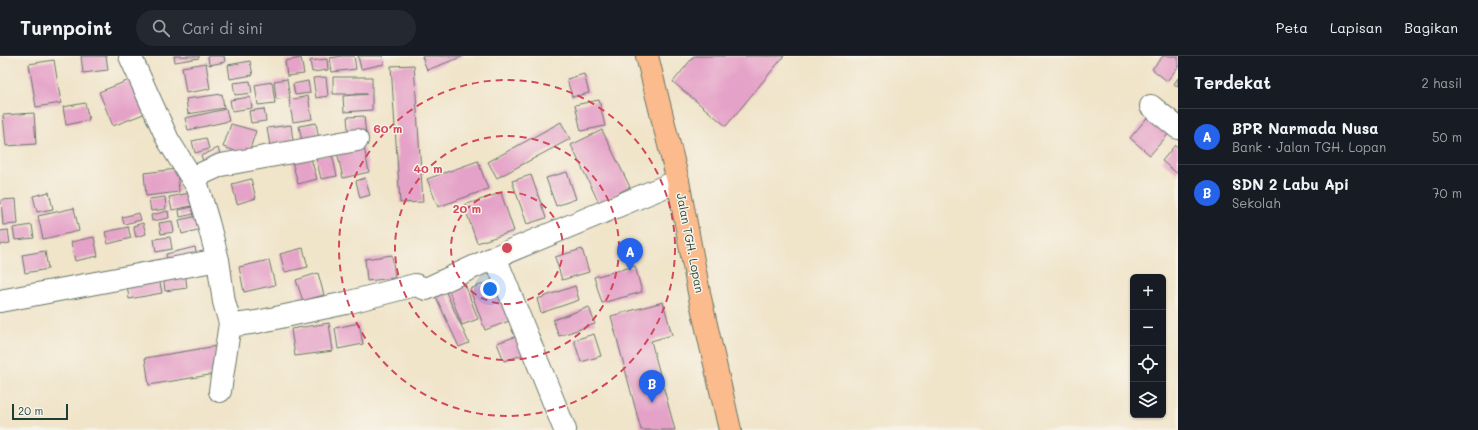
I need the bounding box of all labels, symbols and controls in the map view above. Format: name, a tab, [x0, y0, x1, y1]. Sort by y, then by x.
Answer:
search box	[136, 10, 416, 46]
text: Turnpoint	[20, 15, 112, 40]
icon: search	[150, 17, 172, 39]
text: Cari di sini	[182, 18, 263, 38]
text: Peta	[1276, 18, 1308, 37]
text: Lapisan	[1330, 18, 1382, 37]
text: Bagikan	[1404, 18, 1458, 37]
text: Terdekat	[1194, 71, 1271, 93]
text: 2 hasil	[1422, 74, 1462, 91]
text: BPR Narmada Nusa	[1232, 118, 1379, 138]
text: 60 m	[374, 120, 402, 136]
text: A	[1202, 128, 1212, 145]
text: 50 m	[1432, 128, 1462, 145]
text: Bank · Jalan TGH. Lopan	[1232, 138, 1386, 155]
text: 40 m	[413, 160, 443, 176]
text: SDN 2 Labu Api	[1232, 174, 1349, 194]
text: B	[1203, 184, 1211, 201]
text: 70 m	[1432, 184, 1462, 201]
street label: Jalan TGH. Lopan	[673, 191, 709, 294]
text: Sekolah	[1232, 194, 1281, 211]
text: 20 m	[453, 200, 481, 216]
pin: A	[617, 238, 643, 271]
centre of rings	[500, 241, 514, 255]
map controls	[1130, 274, 1166, 418]
button: +	[1130, 274, 1166, 310]
your location	[480, 279, 500, 299]
button: −	[1130, 310, 1166, 346]
button: locate	[1130, 346, 1166, 382]
pin: B	[639, 370, 665, 403]
button: layers	[1130, 382, 1166, 418]
scale bar	[12, 402, 68, 421]
text: 20 m	[18, 403, 43, 418]

